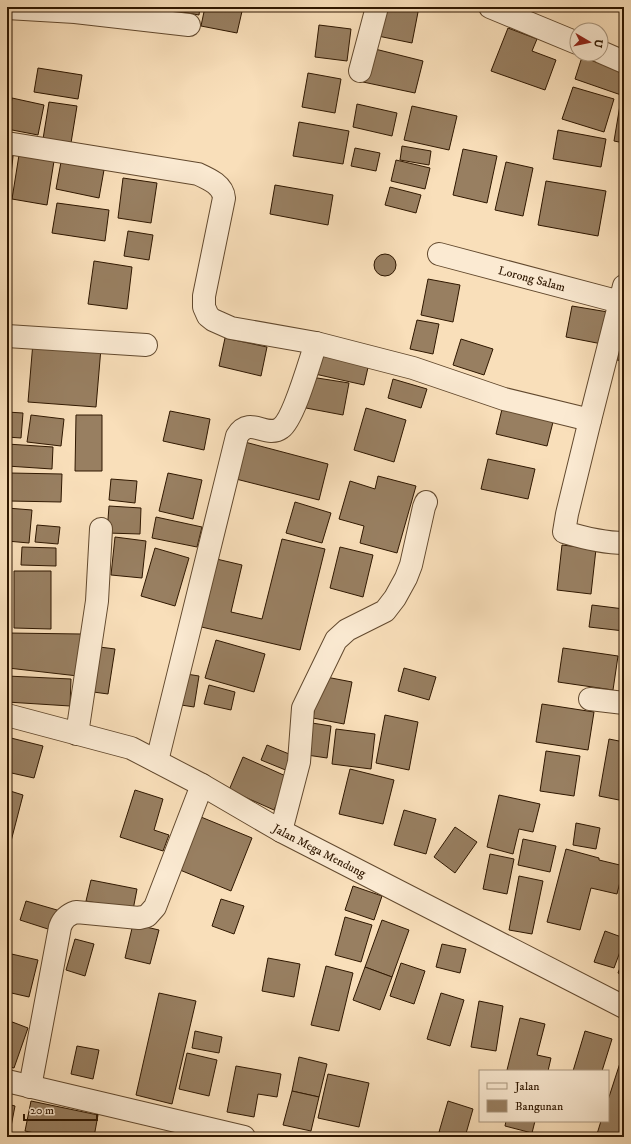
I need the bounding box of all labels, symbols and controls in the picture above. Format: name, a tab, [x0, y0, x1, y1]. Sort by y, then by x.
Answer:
north arrow	[569, 22, 609, 62]
text: U	[590, 38, 605, 49]
street label: Lorong Salam	[497, 263, 567, 295]
street label: Jalan Mega Mendung	[269, 820, 369, 881]
legend	[479, 1070, 609, 1122]
text: Jalan	[514, 1079, 540, 1094]
scale bar	[24, 1096, 97, 1122]
text: Bangunan	[515, 1099, 564, 1114]
text: 20 m	[30, 1103, 54, 1118]

